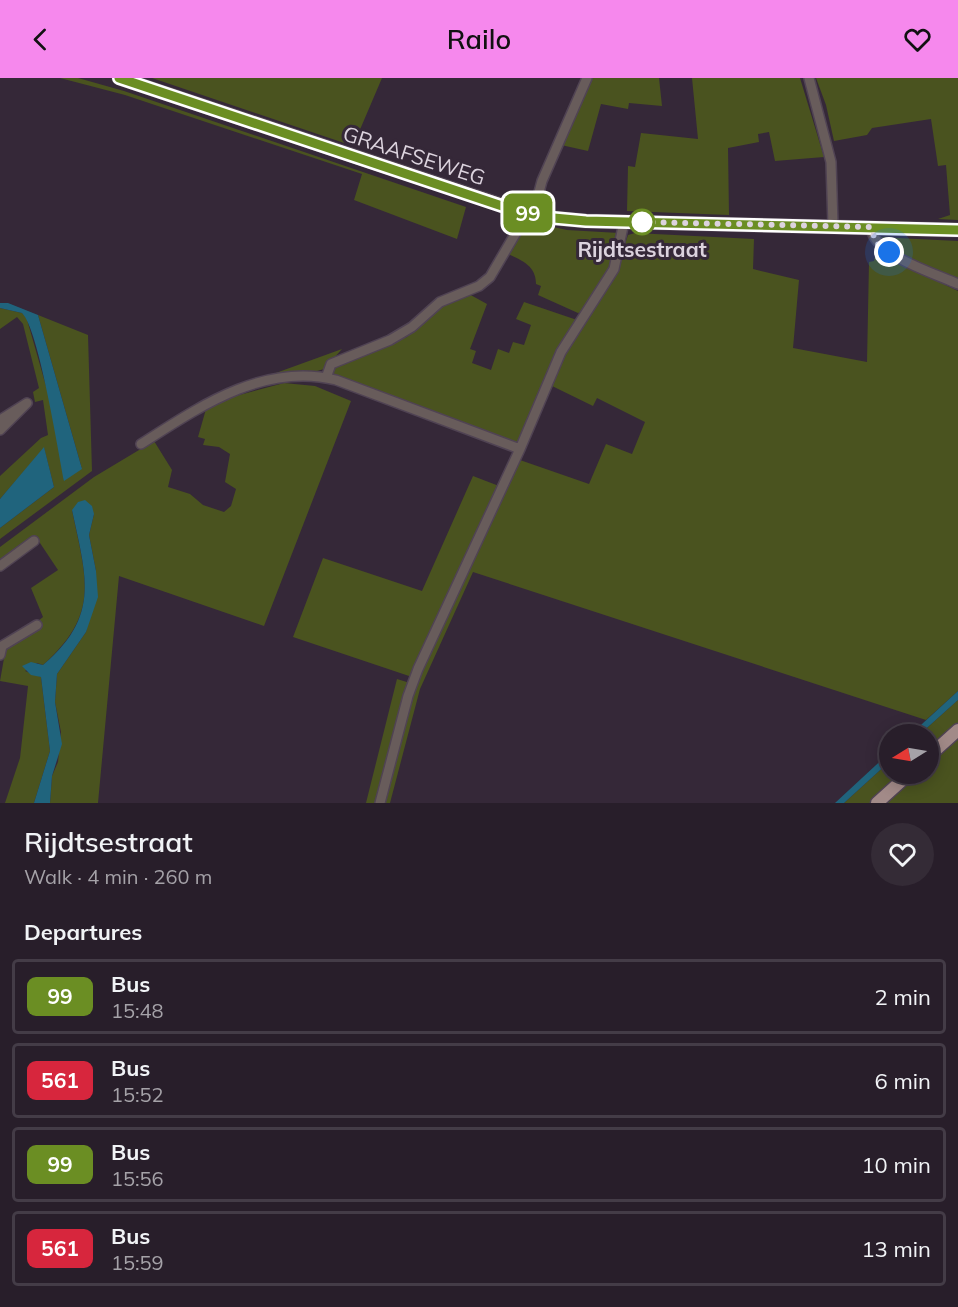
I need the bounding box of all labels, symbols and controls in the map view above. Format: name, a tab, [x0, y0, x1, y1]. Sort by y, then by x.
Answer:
text: Railo	[447, 22, 511, 56]
icon: back	[24, 23, 57, 56]
icon: heart	[901, 23, 934, 56]
street label: GRAAFSEWEG	[340, 120, 489, 190]
line badge: 99	[501, 194, 555, 232]
text: 99	[515, 200, 541, 226]
marker: Rijdtsestraat	[629, 209, 655, 235]
place label: Rijdtsestraat	[577, 236, 707, 262]
your location	[874, 237, 904, 267]
north arrow	[879, 724, 939, 784]
map controls	[879, 724, 939, 784]
button: heart	[871, 823, 934, 886]
text: Rijdtsestraat	[24, 824, 193, 859]
text: Walk · 4 min · 260 m	[24, 864, 212, 889]
text: Departures	[24, 918, 142, 946]
text: Bus	[111, 970, 150, 998]
text: 99	[47, 983, 73, 1009]
text: 2 min	[875, 983, 931, 1011]
text: 15:48	[111, 998, 164, 1023]
text: Bus	[111, 1054, 150, 1082]
text: 561	[41, 1067, 79, 1093]
text: 6 min	[875, 1067, 931, 1095]
text: 15:52	[111, 1082, 164, 1107]
text: Bus	[111, 1138, 150, 1166]
text: 99	[47, 1151, 73, 1177]
text: 10 min	[861, 1151, 931, 1179]
text: 15:56	[111, 1166, 164, 1191]
text: Bus	[111, 1222, 150, 1250]
text: 561	[41, 1235, 79, 1261]
text: 13 min	[861, 1235, 931, 1263]
text: 15:59	[111, 1250, 164, 1275]

